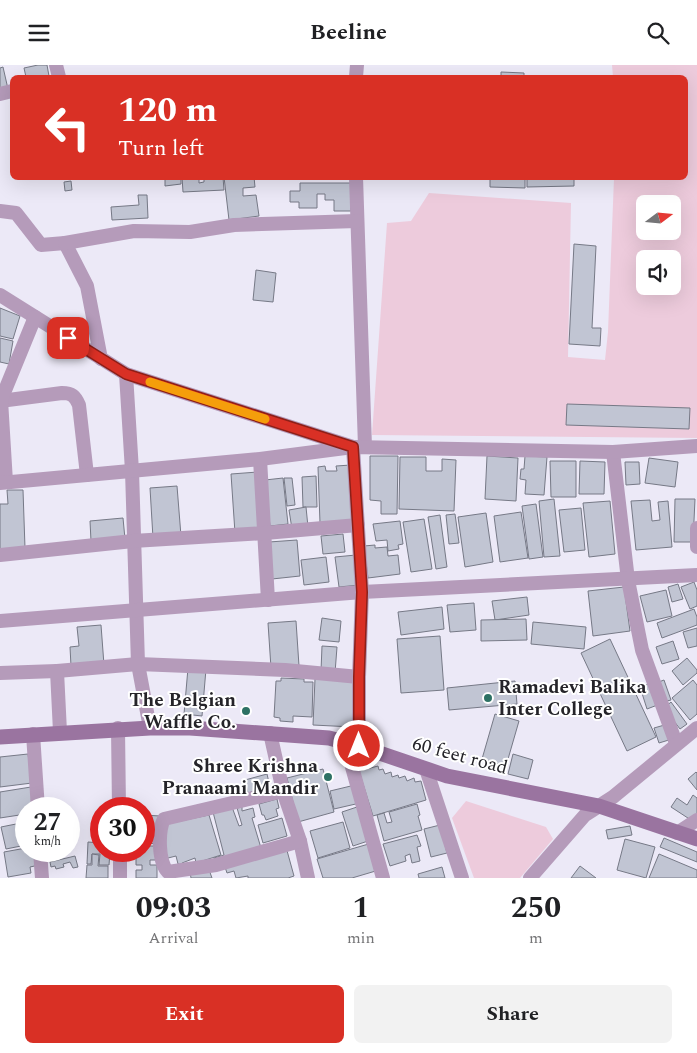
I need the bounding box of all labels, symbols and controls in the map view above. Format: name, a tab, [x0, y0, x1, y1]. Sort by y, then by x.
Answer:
text: Beeline	[310, 16, 387, 49]
icon: menu	[25, 19, 53, 47]
icon: search	[644, 19, 672, 47]
text: 120 m	[118, 84, 217, 137]
icon: left	[35, 95, 100, 160]
text: Turn left	[118, 132, 204, 165]
north arrow	[636, 195, 681, 240]
map controls	[636, 195, 681, 295]
button: sound	[636, 250, 681, 295]
pin	[47, 317, 89, 359]
icon: arrive	[54, 324, 82, 352]
place label: Ramadevi Balika Inter College	[498, 673, 647, 724]
place label: The Belgian Waffle Co.	[129, 686, 236, 737]
marker: Ramadevi Balika Inter College	[482, 692, 494, 704]
marker: The Belgian Waffle Co.	[240, 705, 252, 717]
position arrow	[332, 719, 384, 771]
street label: 60 feet road	[409, 729, 511, 783]
place label: Shree Krishna Pranaami Mandir	[162, 752, 319, 803]
marker: Shree Krishna Pranaami Mandir	[322, 771, 334, 783]
speed limit sign: 30	[90, 797, 155, 862]
text: 27	[33, 804, 62, 842]
text: km/h	[34, 832, 61, 851]
text: 09:03	[136, 885, 211, 931]
text: 1	[352, 885, 369, 931]
text: 250	[511, 885, 561, 931]
text: Arrival	[149, 926, 198, 950]
text: min	[347, 926, 375, 950]
text: m	[529, 926, 543, 950]
button: Exit	[25, 985, 344, 1043]
button: Share	[354, 985, 672, 1043]

